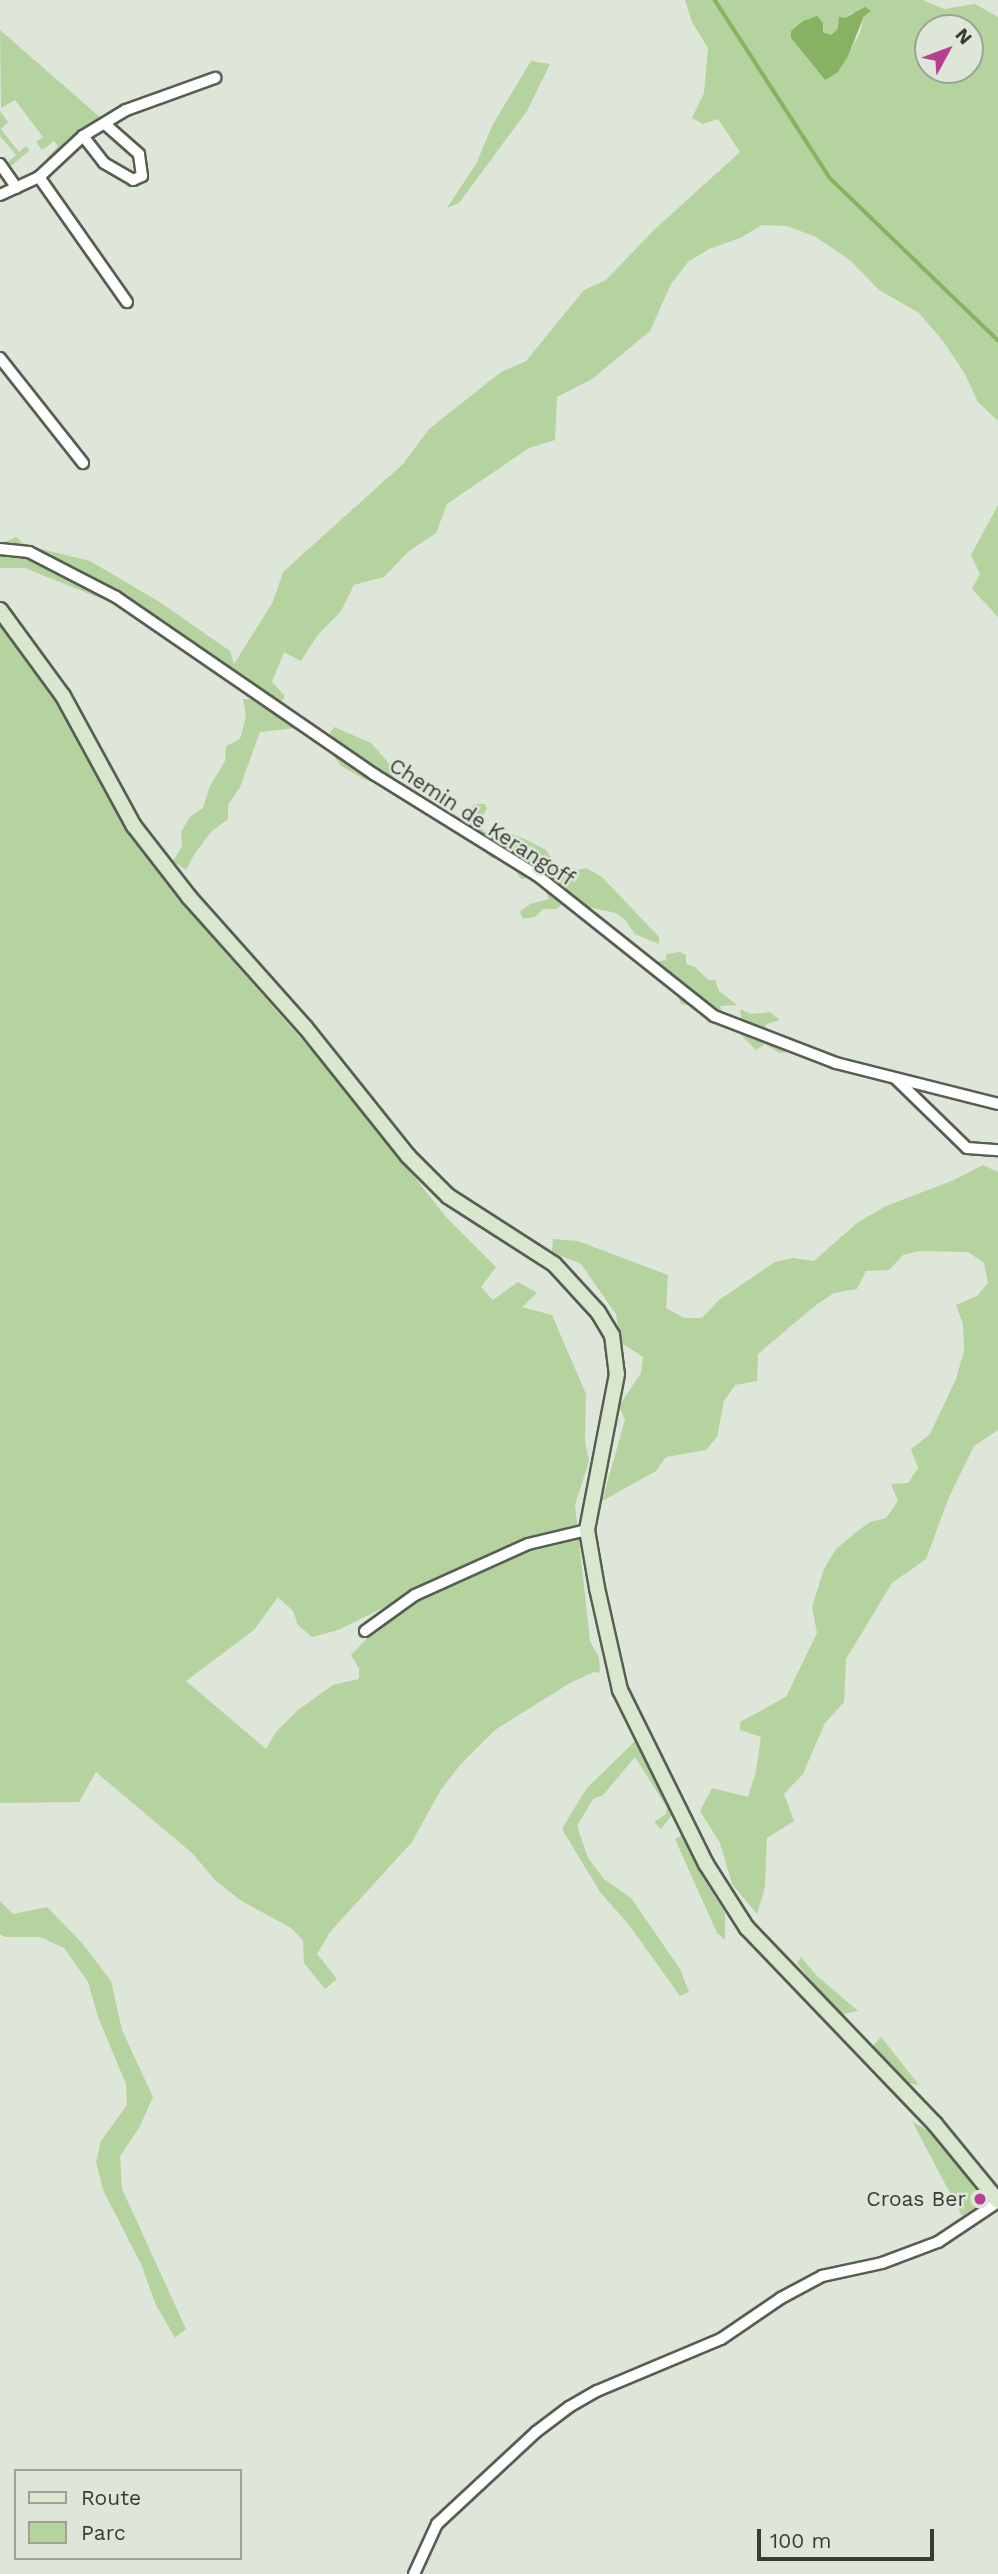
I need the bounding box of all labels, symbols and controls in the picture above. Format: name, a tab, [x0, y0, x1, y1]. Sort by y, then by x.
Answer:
north arrow	[914, 14, 984, 84]
text: N	[950, 23, 977, 49]
street label: Chemin de Kerangoff	[385, 753, 579, 891]
place label: Croas Ber	[866, 2186, 966, 2212]
marker: Croas Ber	[972, 2191, 988, 2207]
legend	[14, 2469, 242, 2560]
text: Route	[81, 2485, 141, 2510]
scale bar	[760, 2514, 937, 2558]
text: Parc	[81, 2520, 126, 2545]
text: 100 m	[770, 2528, 832, 2553]

